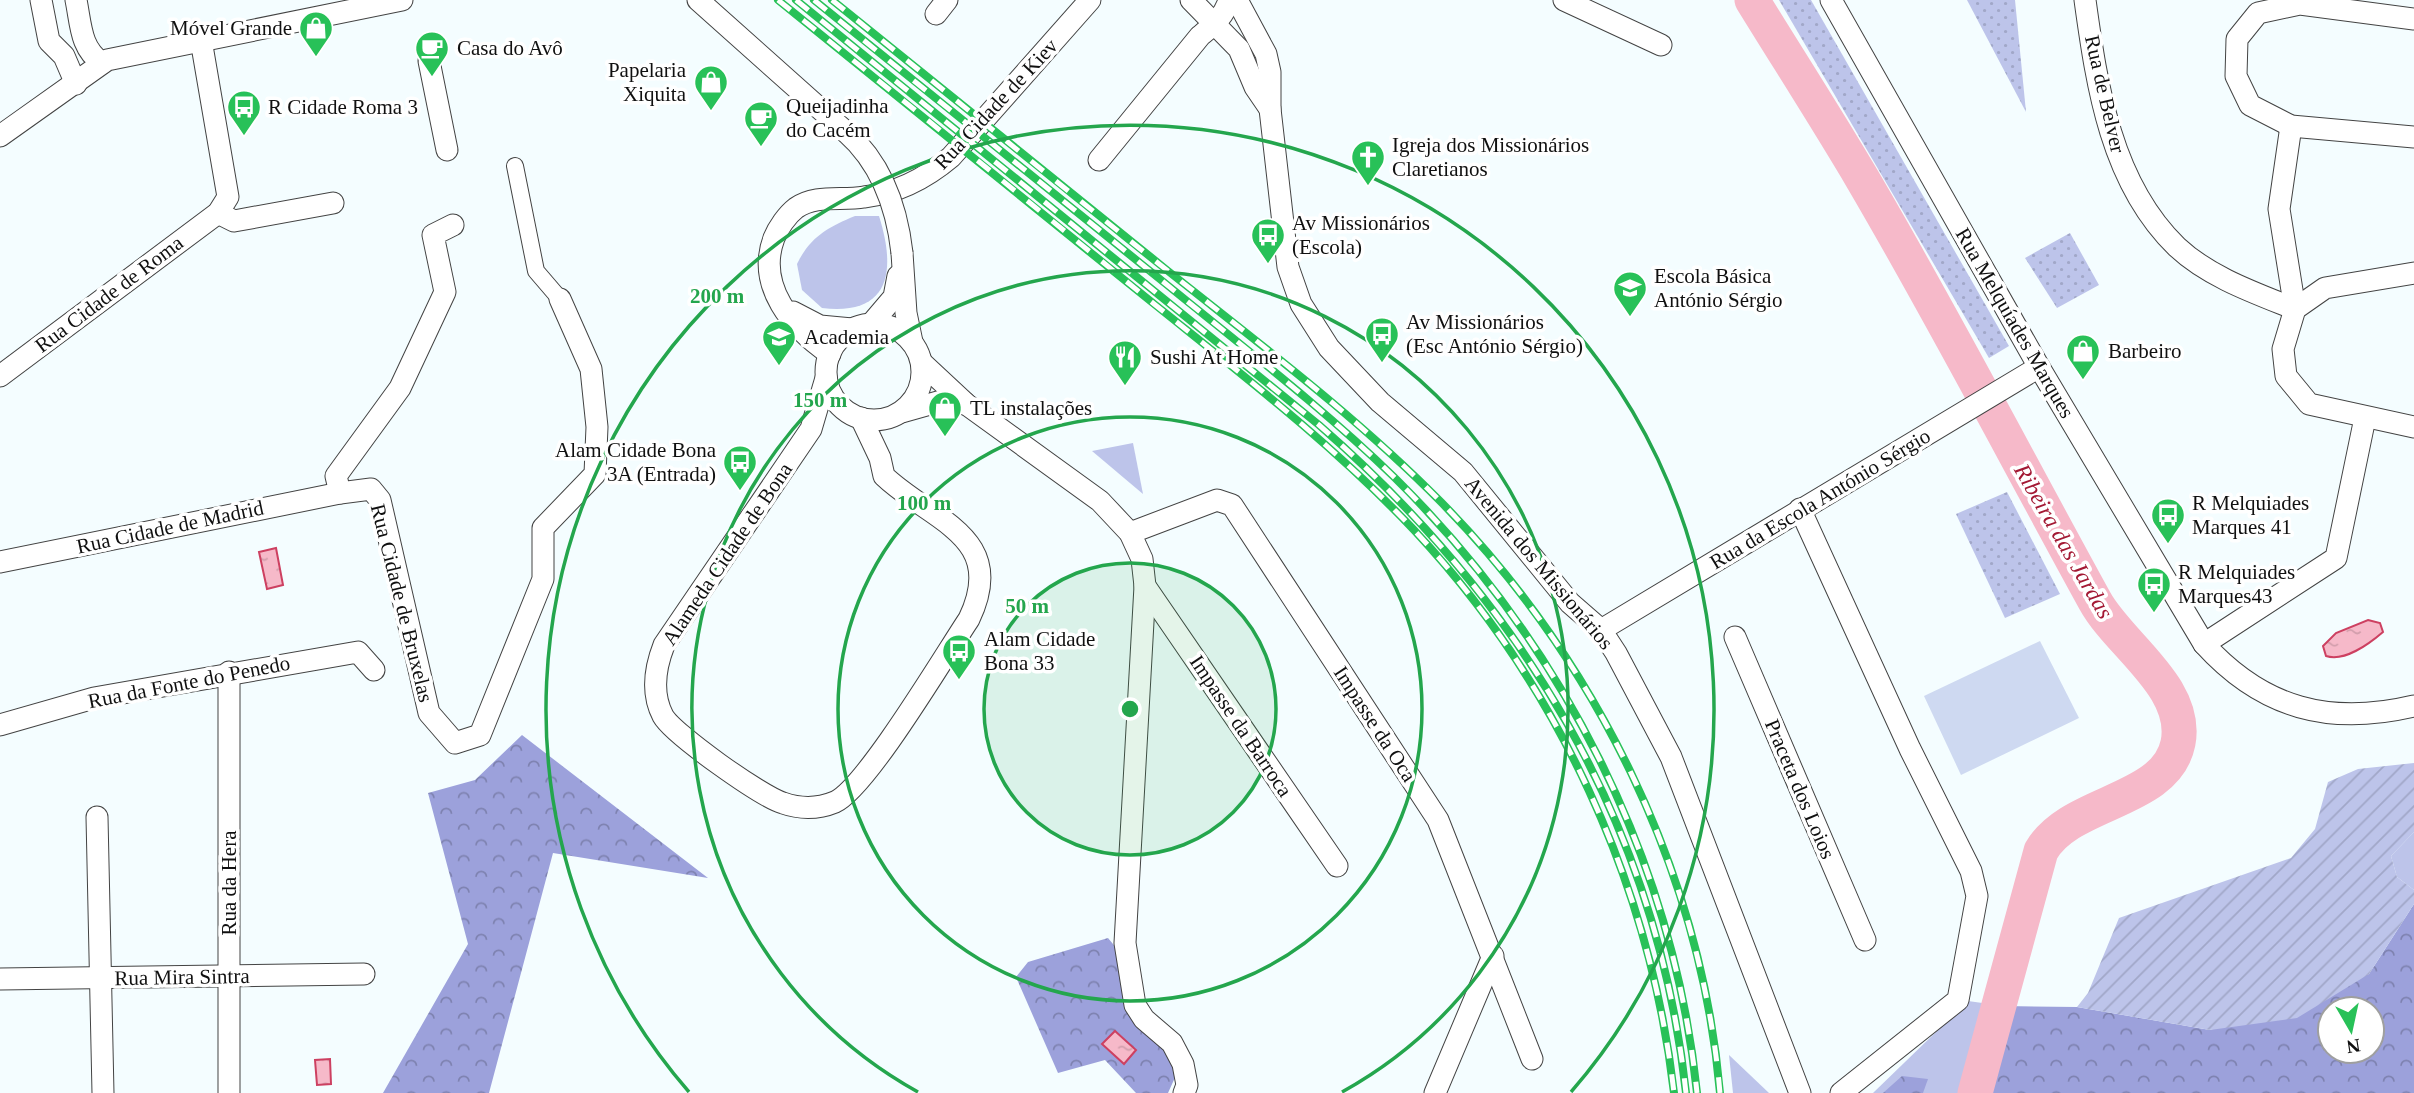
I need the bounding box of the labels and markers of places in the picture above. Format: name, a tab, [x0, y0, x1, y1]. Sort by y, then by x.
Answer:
shop icon: Móvel Grande	[297, 9, 335, 58]
place label: Móvel Grande	[170, 16, 292, 40]
cafe icon: Casa do Avô	[413, 29, 451, 78]
place label: Casa do Avô	[457, 36, 563, 60]
place label: Papelaria Xiquita	[608, 58, 687, 106]
shop icon: Papelaria Xiquita	[692, 63, 730, 112]
bus stop icon: R Cidade Roma 3	[225, 88, 263, 137]
place label: Queijadinha do Cacém	[786, 94, 889, 142]
place label: R Cidade Roma 3	[268, 95, 418, 119]
cafe icon: Queijadinha do Cacém	[742, 99, 780, 148]
place label: Igreja dos Missionários Claretianos	[1392, 133, 1589, 181]
church icon: Igreja dos Missionários Claretianos	[1349, 138, 1387, 187]
place label: Av Missionários (Escola)	[1292, 211, 1430, 259]
bus stop icon: Av Missionários (Escola)	[1249, 216, 1287, 265]
place label: Escola Básica António Sérgio	[1654, 264, 1783, 312]
school or university icon: Escola Básica António Sérgio	[1611, 269, 1649, 318]
place label: Av Missionários (Esc António Sérgio)	[1406, 310, 1583, 358]
bus stop icon: Av Missionários (Esc António Sérgio)	[1363, 315, 1401, 364]
school or university icon: Academia	[760, 318, 798, 367]
place label: Academia	[804, 325, 890, 349]
shop icon: Barbeiro	[2064, 332, 2102, 381]
restaurant icon: Sushi At Home	[1106, 338, 1144, 387]
place label: Barbeiro	[2108, 339, 2181, 363]
place label: Sushi At Home	[1150, 345, 1278, 369]
shop icon: TL instalações	[926, 389, 964, 438]
place label: TL instalações	[970, 396, 1092, 420]
place label: Alam Cidade Bona 3A (Entrada)	[555, 438, 717, 486]
bus stop icon: Alam Cidade Bona 3A (Entrada)	[721, 443, 759, 492]
place label: R Melquiades Marques 41	[2192, 491, 2309, 539]
bus stop icon: R Melquiades Marques 41	[2149, 496, 2187, 545]
place label: R Melquiades Marques43	[2178, 560, 2295, 608]
bus stop icon: R Melquiades Marques43	[2135, 565, 2173, 614]
place label: Alam Cidade Bona 33	[984, 627, 1095, 675]
bus stop icon: Alam Cidade Bona 33	[940, 632, 978, 681]
centre of rings	[1118, 697, 1142, 721]

